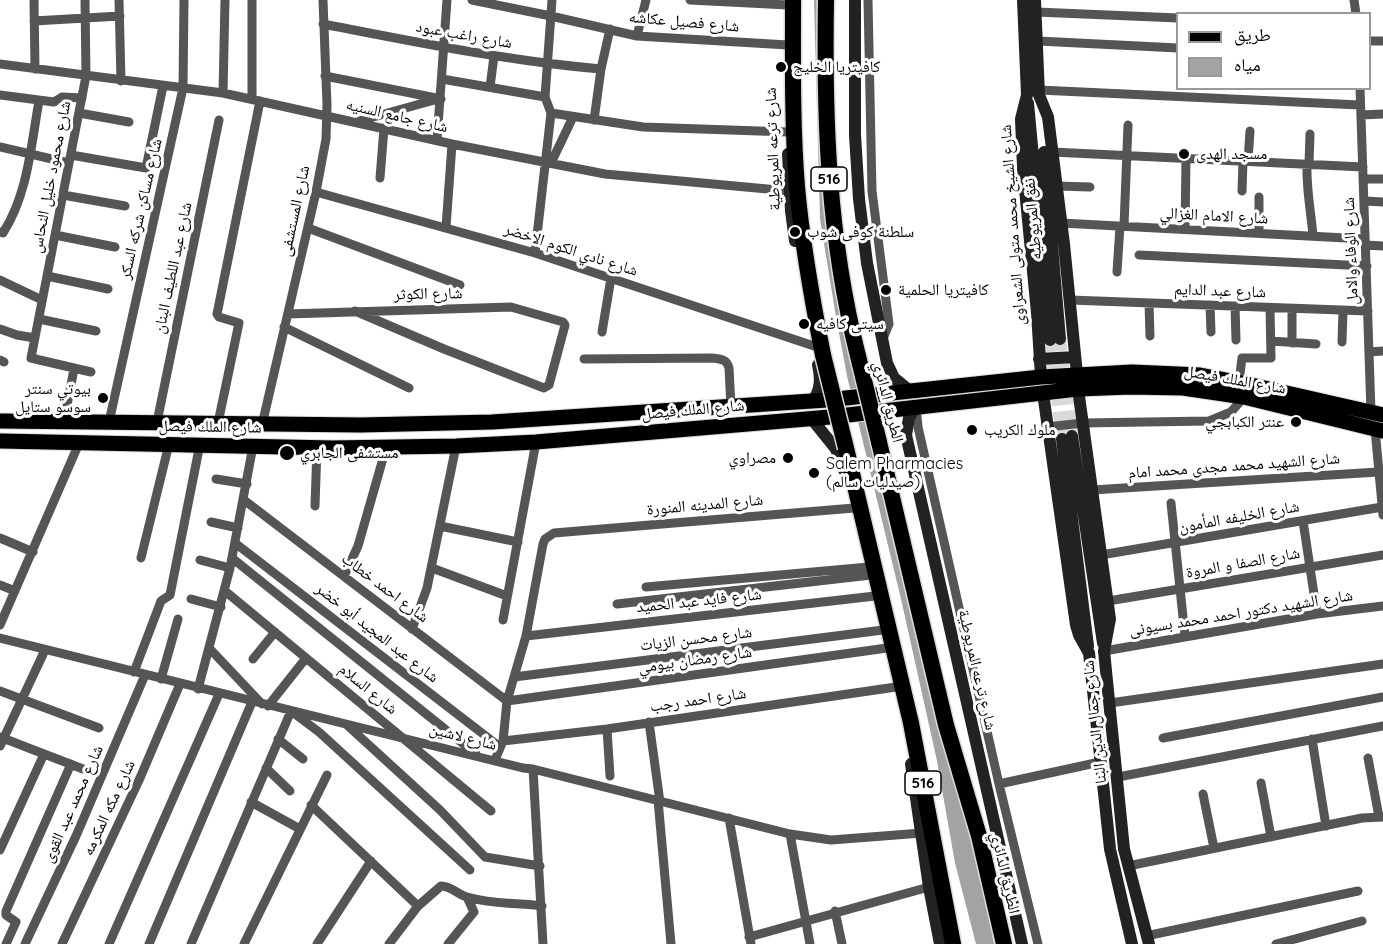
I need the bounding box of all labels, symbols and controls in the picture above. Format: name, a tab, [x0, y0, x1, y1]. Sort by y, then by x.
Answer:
street label: شارع فصيل عكاشه	[628, 8, 740, 36]
legend	[1176, 12, 1371, 90]
street label: شارع راغب عبود	[414, 17, 514, 53]
text: طريق	[1234, 23, 1271, 46]
text: مياه	[1234, 53, 1261, 76]
place label: كافيتريا الخليج	[793, 57, 880, 77]
marker: كافيتريا الخليج	[774, 60, 788, 74]
street label: شارع ترعه المريوطية	[761, 87, 785, 211]
street label: شارع جامع السنيه	[344, 95, 450, 137]
street label: شارع محمود خليل النحاس	[27, 99, 75, 255]
street label: شارع الشيخ محمد متولى الشعراوى	[996, 124, 1030, 326]
street label: شارع مساكن شركه السكر	[115, 137, 167, 281]
place label: مسجد الهدى	[1196, 144, 1267, 164]
marker: مسجد الهدى	[1177, 147, 1191, 161]
street label: شارع المستشفى	[276, 164, 314, 258]
road number: 516	[811, 167, 847, 191]
street label: نفق المريوطيه	[1020, 177, 1046, 261]
street label: شارع الوفاء والامل	[1340, 197, 1362, 305]
street label: شارع عبد اللطيف البنان	[150, 201, 196, 335]
street label: شارع الامام الغزالي	[1159, 204, 1269, 228]
street label: شارع نادي الكوم الاخضر	[502, 219, 640, 281]
place label: سلطنة كوفى شوب	[807, 222, 914, 242]
marker: سلطنة كوفى شوب	[788, 225, 802, 239]
place label: كافيتريا الحلمية	[898, 280, 989, 300]
street label: شارع عبد الدايم	[1174, 280, 1266, 302]
marker: كافيتريا الحلمية	[879, 283, 893, 297]
street label: شارع الكوثر	[393, 284, 463, 304]
place label: سيتى كافيه	[816, 314, 884, 334]
marker: سيتى كافيه	[797, 317, 811, 331]
street label: الطريق الدائري	[869, 359, 907, 445]
street label: شارع الملك فيصل	[1183, 362, 1287, 398]
place label: بيوتي سنتر سوسو ستايل	[15, 379, 91, 417]
marker: بيوتي سنتر سوسو ستايل	[96, 391, 110, 405]
street label: شارع الملك فيصل	[641, 396, 745, 424]
place label: عنتر الكبابجي	[1205, 412, 1284, 432]
marker: عنتر الكبابجي	[1289, 415, 1303, 429]
street label: شارع الملك فيصل	[158, 417, 262, 437]
place label: ملوك الكريب	[984, 420, 1056, 440]
marker: ملوك الكريب	[965, 423, 979, 437]
place label: مستشفى الجابري	[300, 443, 398, 463]
marker: مستشفى الجابري	[278, 444, 296, 462]
place label: مصراوي	[729, 448, 776, 468]
street label: شارع الشهيد محمد مجدى محمد امام	[1127, 449, 1341, 483]
marker: مصراوي	[781, 451, 795, 465]
place label: Salem Pharmacies (صيدليات سالم)	[826, 454, 963, 492]
marker: Salem Pharmacies (صيدليات سالم)	[807, 466, 821, 480]
street label: شارع المدينه المنورة	[646, 490, 764, 520]
street label: شارع الخليفه المأمون	[1177, 497, 1301, 537]
street label: شارع الصفا و المروة	[1185, 544, 1301, 582]
street label: شارع احمد خطاب	[338, 549, 432, 627]
street label: شارع عبد المجيد أبو خضر	[312, 579, 442, 687]
street label: شارع فايد عبد الحميد	[636, 585, 762, 617]
street label: شارع الشهيد دكتور احمد محمد بسيونى	[1128, 586, 1354, 640]
street label: شارع ترعه المريوطية	[954, 608, 1000, 732]
street label: شارع محسن الزيات	[639, 623, 753, 655]
street label: شارع رمضان بيومي	[637, 643, 753, 677]
street label: شارع السلام	[335, 659, 401, 719]
street label: شارع جمال الدين البنا	[1079, 659, 1111, 785]
street label: شارع احمد رجب	[649, 684, 747, 716]
street label: شارع لاشين	[427, 719, 499, 755]
street label: شارع محمد عبد القوى	[38, 742, 108, 866]
street label: شارع مكه المكرمه	[78, 757, 140, 859]
road number: 516	[905, 771, 941, 795]
street label: الطريق الدائري	[986, 830, 1024, 916]

